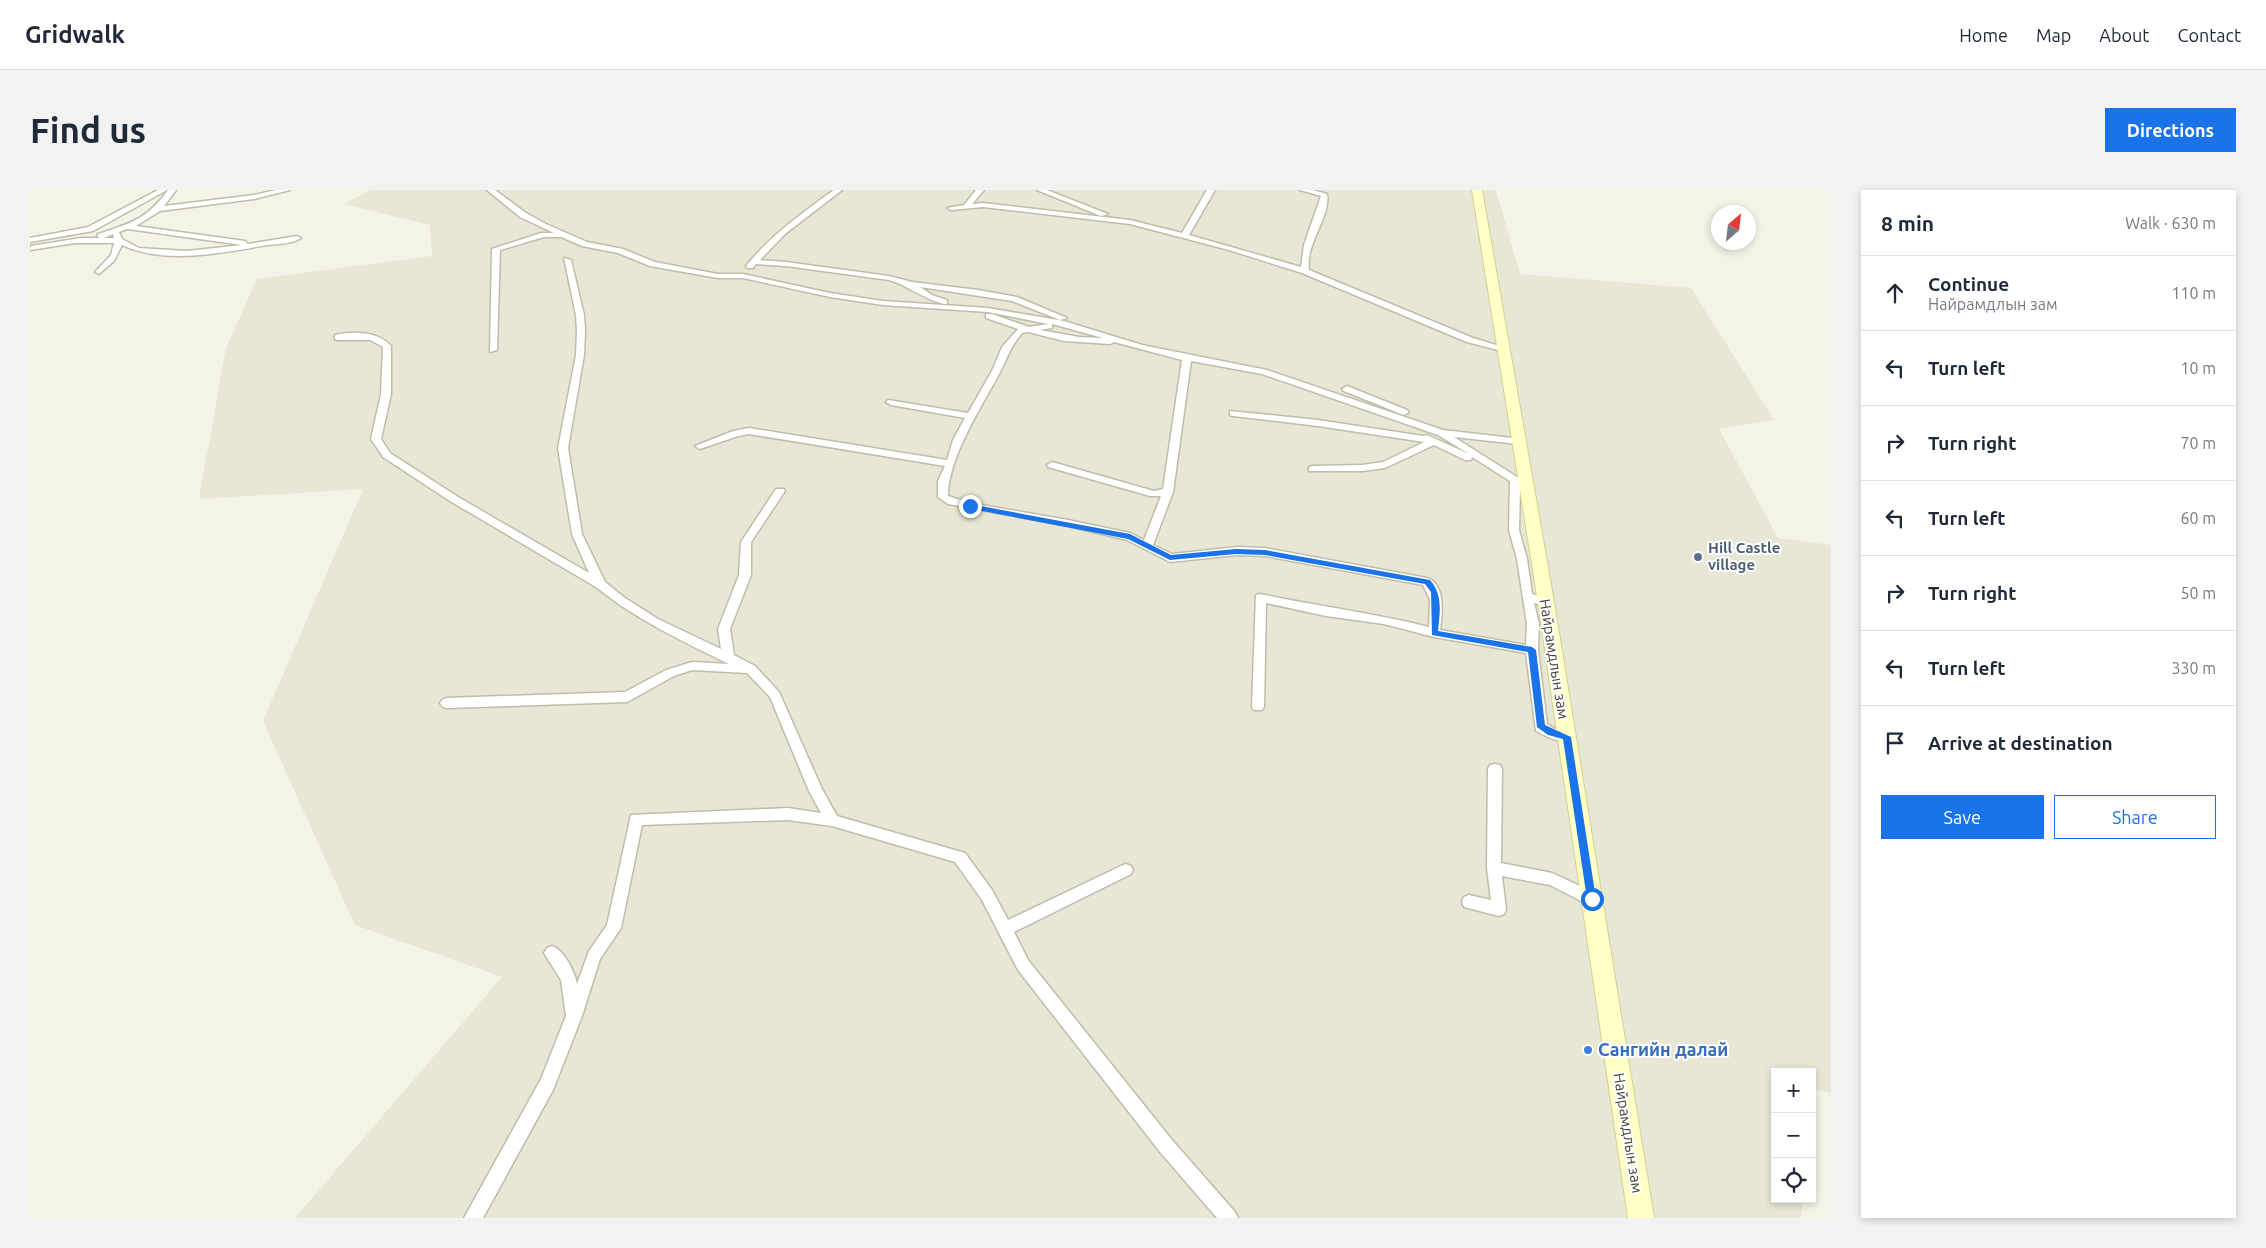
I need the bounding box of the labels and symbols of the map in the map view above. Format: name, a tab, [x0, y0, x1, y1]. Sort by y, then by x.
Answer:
north arrow	[1711, 205, 1756, 250]
route end	[959, 495, 982, 518]
place label: Hill Castle village	[1708, 539, 1780, 573]
marker: Hill Castle village	[1692, 551, 1704, 563]
street label: Найрамдлын зам	[1537, 598, 1572, 720]
route start	[1581, 888, 1604, 911]
place label: Сангийн далай	[1598, 1039, 1728, 1059]
marker: Сангийн далай	[1582, 1044, 1594, 1056]
street label: Найрамдлын зам	[1611, 1072, 1646, 1194]

